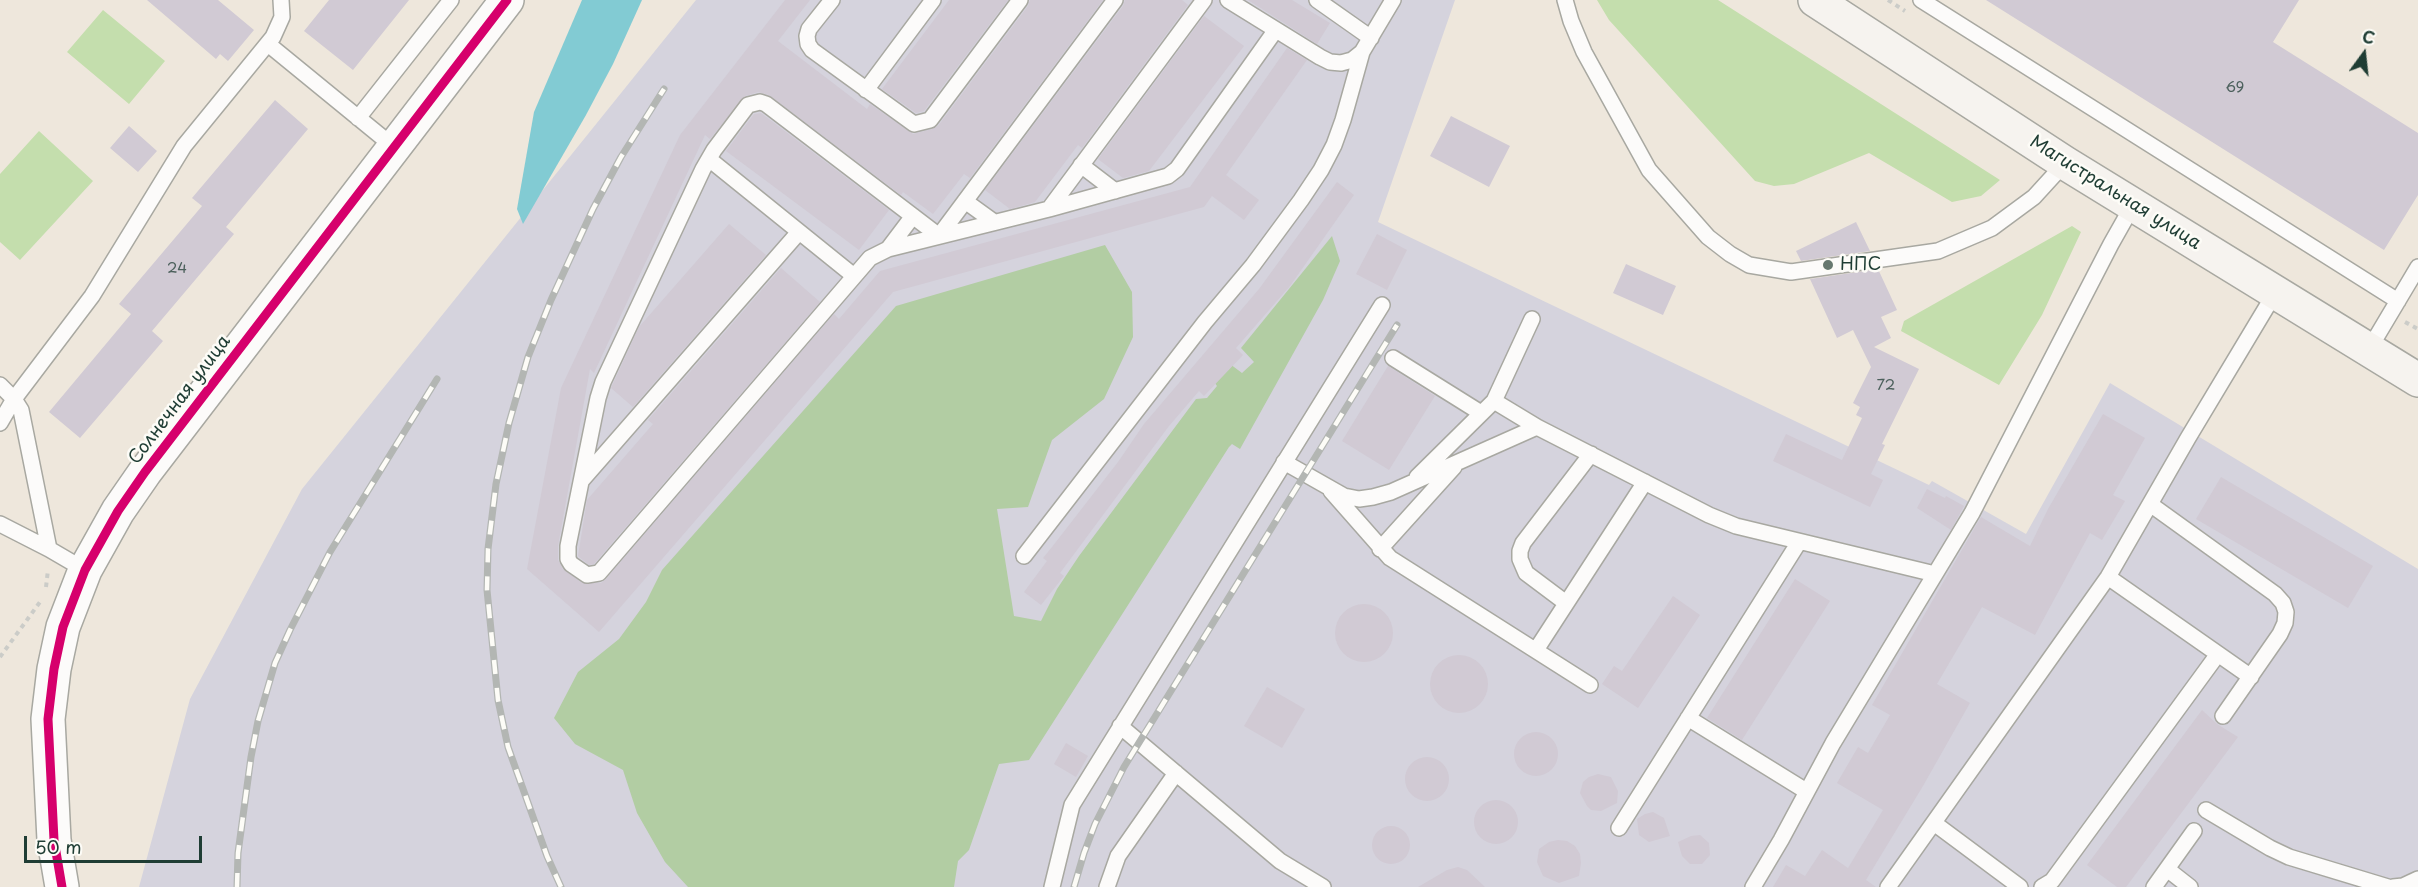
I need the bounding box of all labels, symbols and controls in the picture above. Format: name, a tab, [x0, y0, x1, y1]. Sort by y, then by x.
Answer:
text: С	[2360, 23, 2378, 50]
north arrow	[2334, 24, 2394, 84]
house number: 69	[2226, 79, 2244, 97]
street label: Магистральная улица	[2025, 131, 2205, 255]
place label: НПС	[1840, 254, 1881, 276]
marker: НПС	[1821, 258, 1835, 272]
house number: 24	[167, 260, 187, 278]
street label: Солнечная улица	[124, 331, 236, 469]
house number: 72	[1877, 377, 1895, 395]
scale bar	[27, 824, 206, 862]
text: 50 m	[35, 833, 82, 860]

